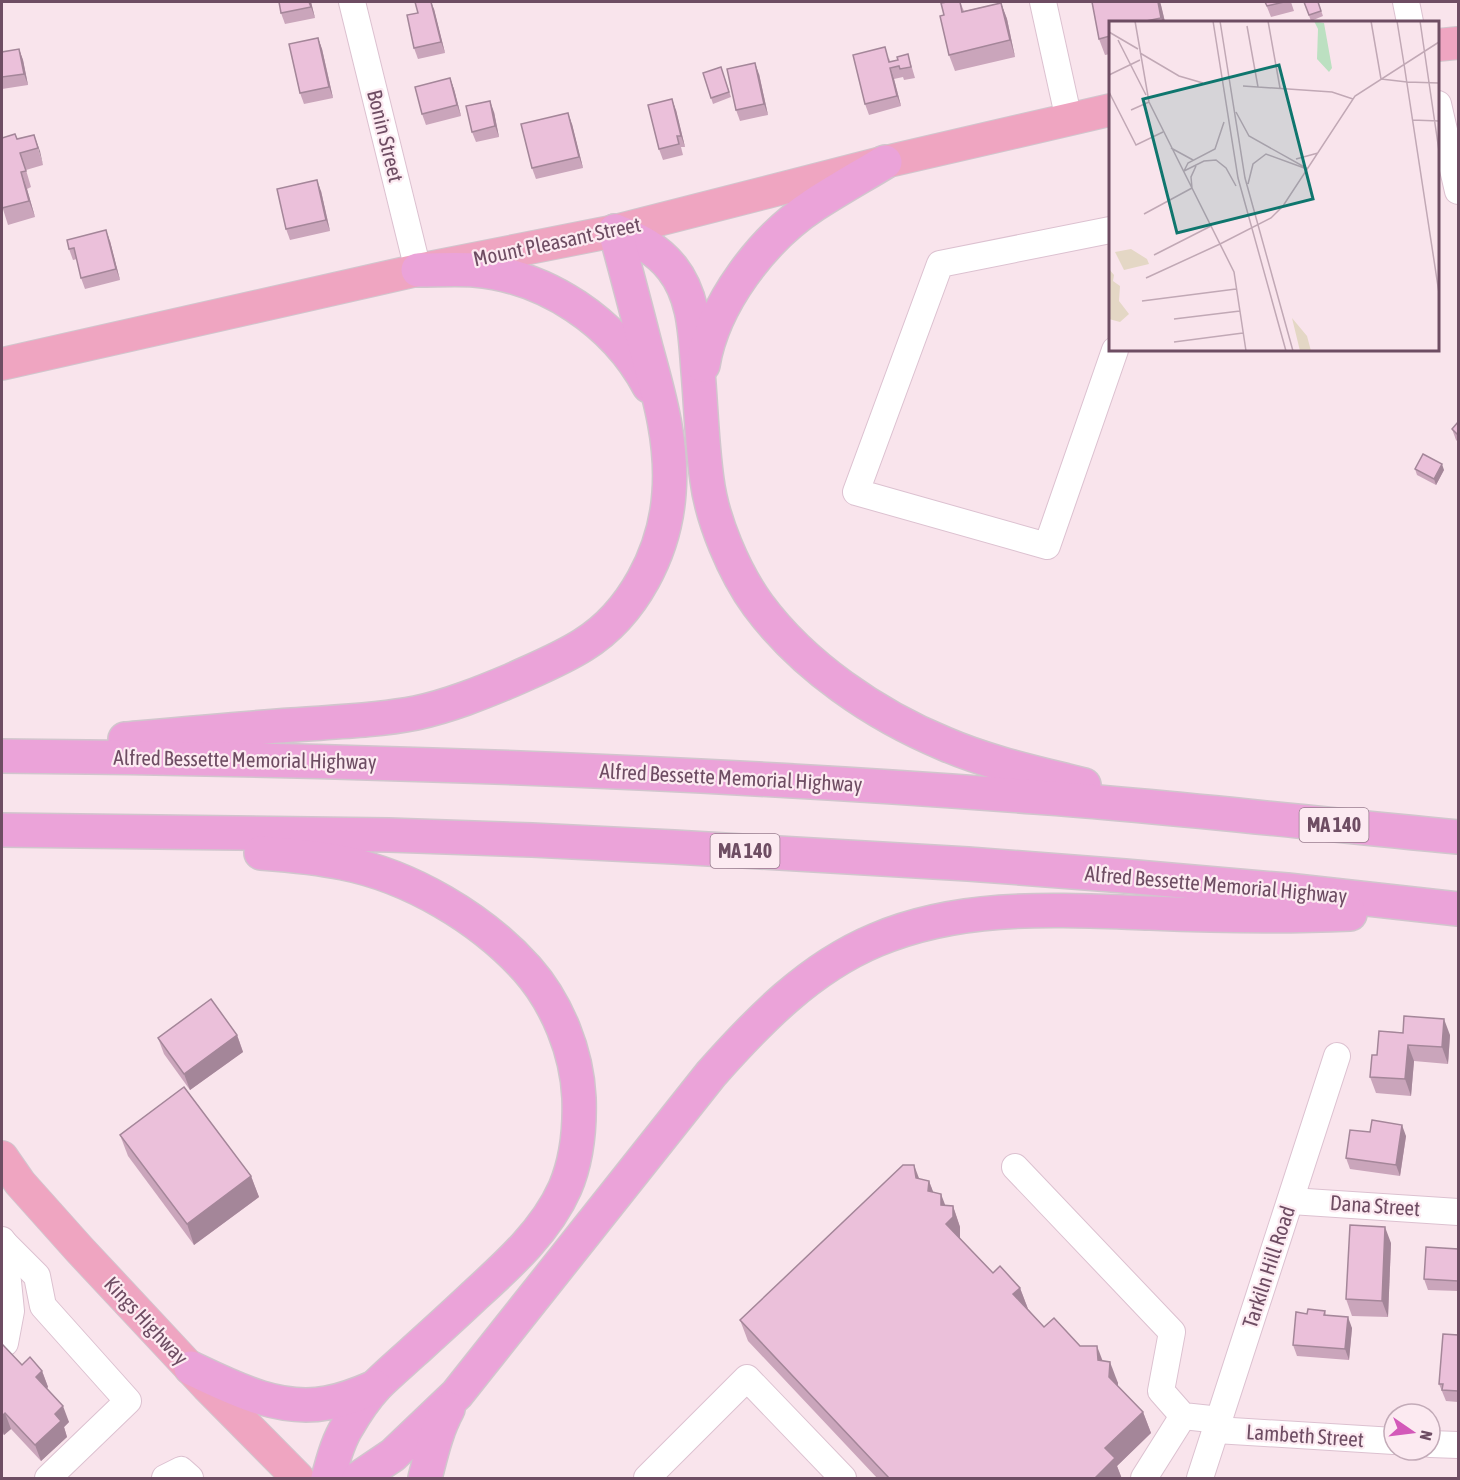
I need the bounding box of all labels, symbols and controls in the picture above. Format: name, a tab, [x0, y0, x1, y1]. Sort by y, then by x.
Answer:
inset map	[1109, 21, 1439, 351]
street label: Bonin Street	[363, 87, 409, 184]
street label: Mount Pleasant Street	[471, 212, 643, 270]
street label: Alfred Bessette Memorial Highway	[113, 745, 377, 773]
street label: Alfred Bessette Memorial Highway	[599, 758, 863, 796]
road number: MA 140	[1300, 808, 1368, 842]
road number: MA 140	[710, 834, 780, 868]
street label: Alfred Bessette Memorial Highway	[1084, 861, 1349, 907]
street label: Dana Street	[1329, 1190, 1421, 1220]
street label: Tarkiln Hill Road	[1237, 1203, 1299, 1331]
street label: Kings Highway	[100, 1271, 194, 1370]
north arrow	[1382, 1402, 1442, 1462]
street label: Lambeth Street	[1246, 1419, 1365, 1451]
text: N	[1417, 1429, 1436, 1442]

